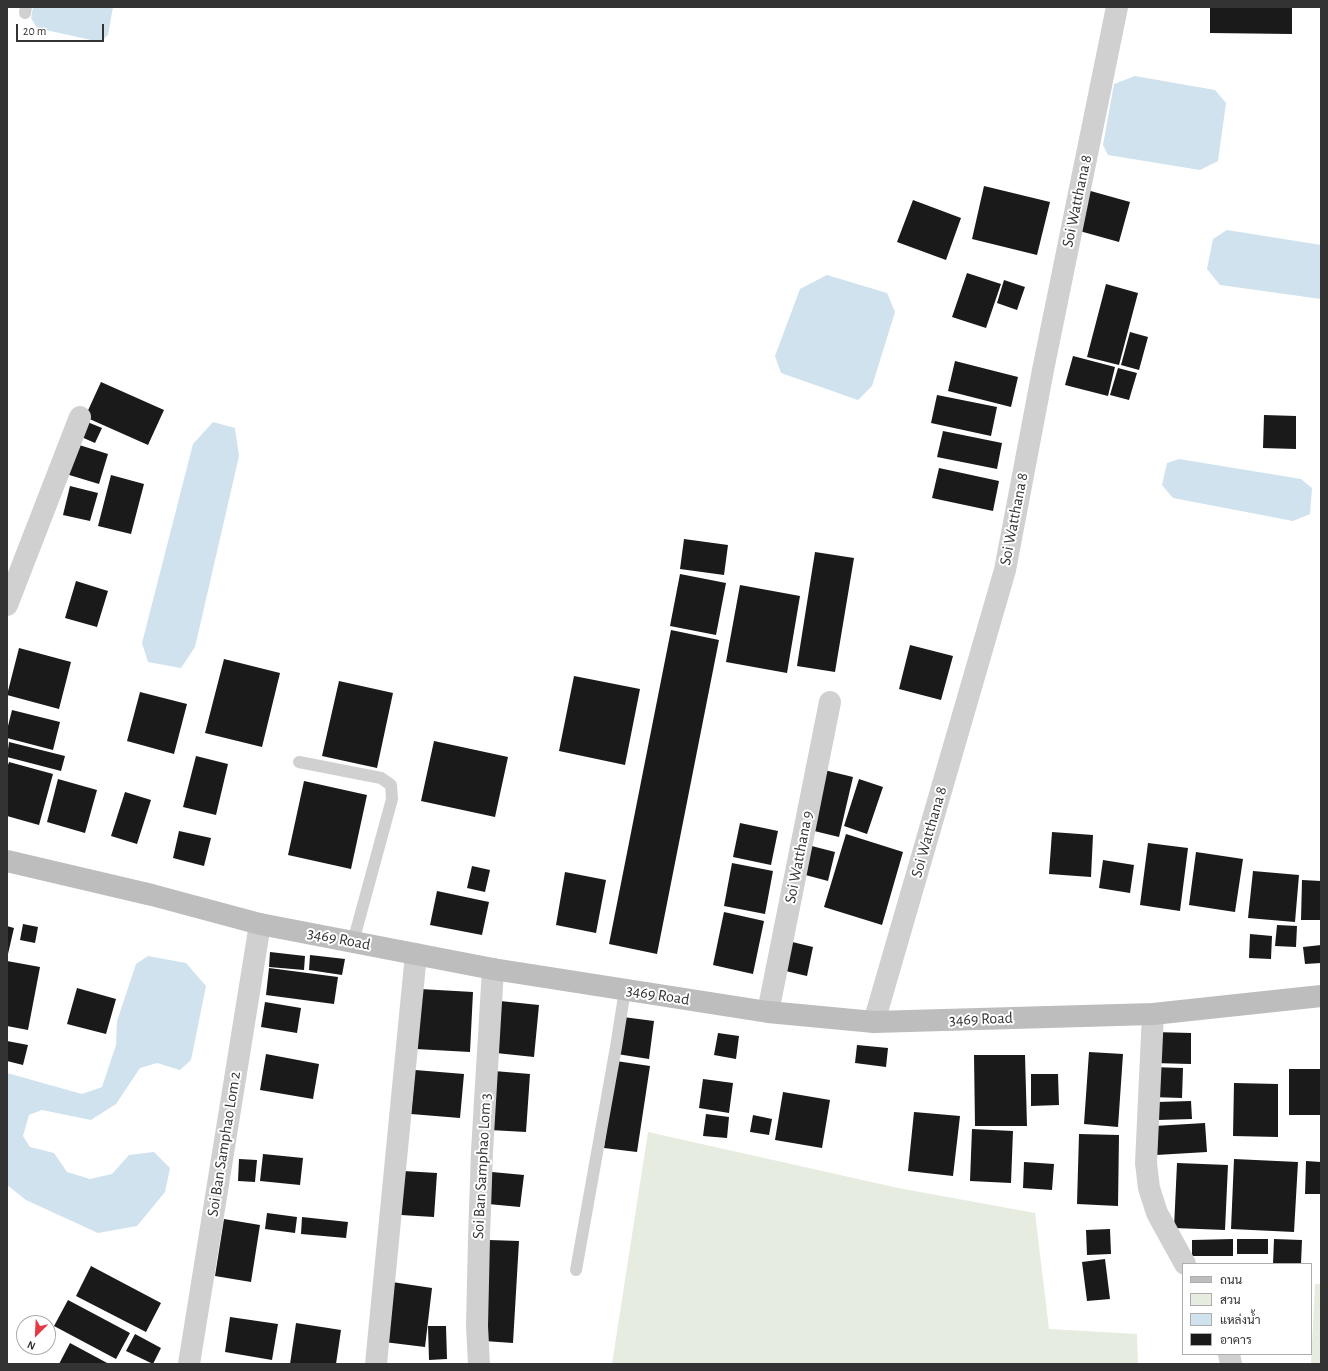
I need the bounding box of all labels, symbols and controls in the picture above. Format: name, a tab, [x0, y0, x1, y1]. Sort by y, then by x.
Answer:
scale bar	[18, 16, 106, 42]
text: 20 m	[23, 25, 46, 37]
street label: Soi Watthana 8	[1058, 153, 1096, 249]
street label: Soi Watthana 8	[996, 471, 1032, 567]
street label: Soi Watthana 8	[907, 784, 951, 880]
street label: Soi Watthana 9	[781, 809, 817, 905]
street label: 3469 Road	[306, 923, 372, 955]
street label: 3469 Road	[625, 981, 691, 1009]
street label: 3469 Road	[949, 1008, 1013, 1030]
street label: Soi Ban Samphao Lom 2	[203, 1070, 245, 1218]
street label: Soi Ban Samphao Lom 3	[469, 1093, 495, 1239]
legend	[1182, 1263, 1312, 1355]
text: ถนน	[1220, 1274, 1242, 1286]
text: สวน	[1220, 1294, 1241, 1306]
text: แหล่งน้ำ	[1220, 1314, 1260, 1326]
north arrow	[16, 1315, 56, 1355]
text: อาคาร	[1220, 1334, 1252, 1346]
text: N	[26, 1339, 37, 1352]

